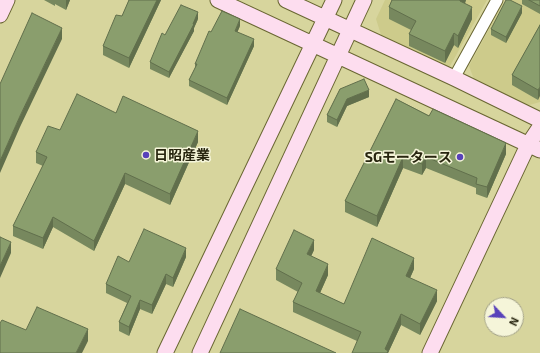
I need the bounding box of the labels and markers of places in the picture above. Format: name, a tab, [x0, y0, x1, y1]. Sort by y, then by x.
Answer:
place label: 日昭産業	[154, 147, 210, 163]
place label: SGモータース	[365, 149, 452, 165]
marker: 日昭産業	[141, 150, 151, 160]
marker: SGモータース	[455, 152, 465, 162]

